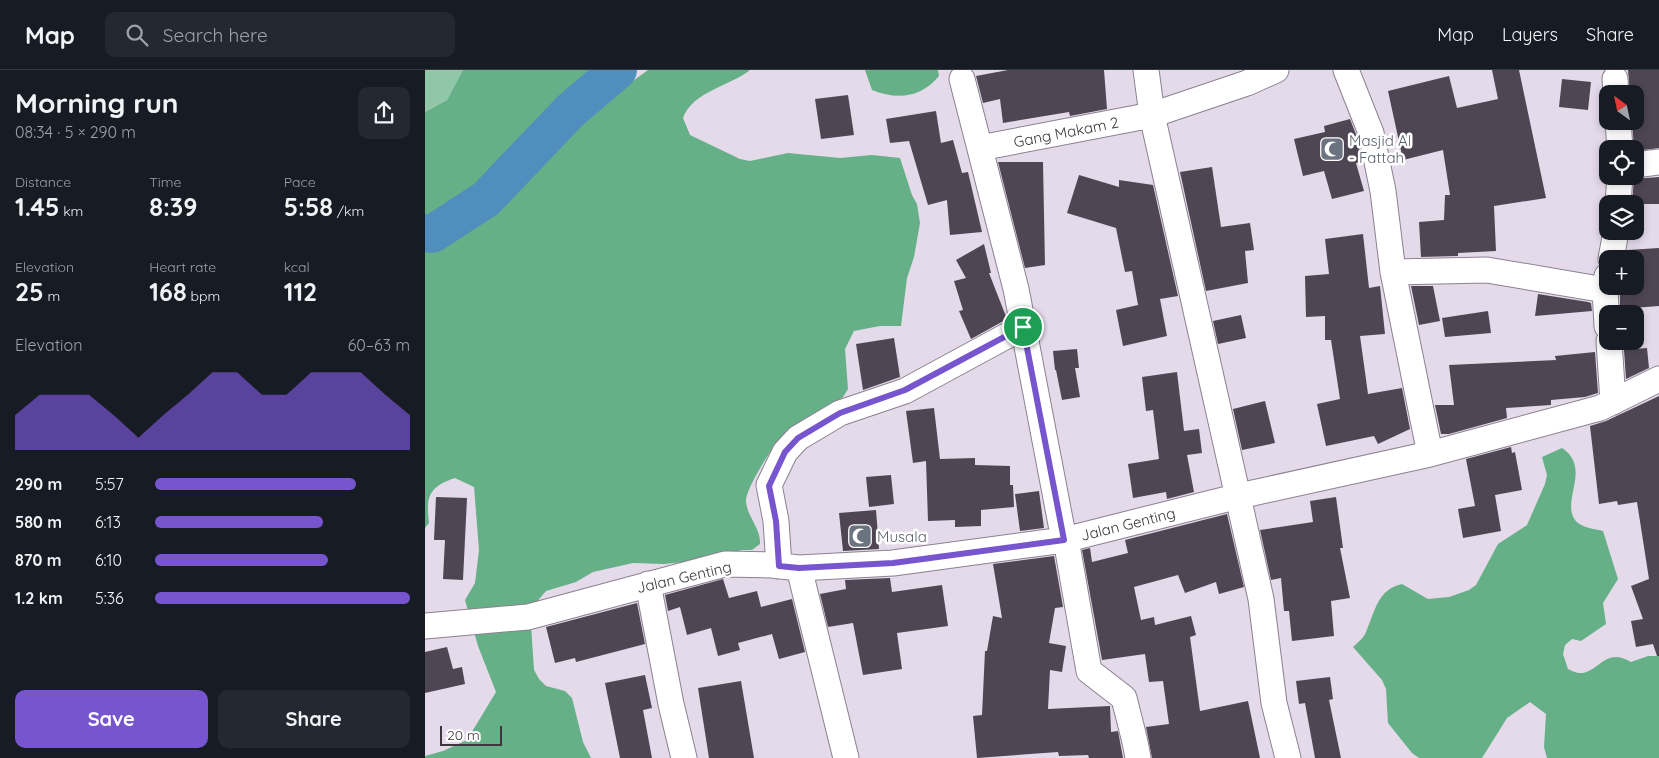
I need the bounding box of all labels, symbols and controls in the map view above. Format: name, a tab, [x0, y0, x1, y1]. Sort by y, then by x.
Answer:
search box	[105, 12, 455, 57]
text: Map	[25, 20, 75, 50]
icon: search	[123, 21, 151, 49]
text: Search here	[163, 23, 268, 47]
text: Map	[1437, 23, 1474, 46]
text: Layers	[1502, 23, 1558, 46]
text: Share	[1586, 23, 1634, 46]
text: Morning run	[15, 85, 179, 120]
north arrow	[1599, 85, 1644, 130]
map controls	[1599, 85, 1644, 350]
button: share	[358, 87, 410, 139]
street label: Gang Makam 2	[1012, 113, 1120, 151]
text: 08:34 · 5 × 290 m	[15, 122, 136, 142]
place label: Masjid Al - Fattah	[1349, 131, 1411, 167]
mosque icon: Masjid Al - Fattah	[1319, 136, 1345, 162]
button: locate	[1599, 140, 1644, 185]
text: Distance	[15, 173, 71, 191]
text: Time	[149, 173, 181, 191]
text: Pace	[284, 173, 316, 191]
text: 1.45	[15, 191, 59, 222]
text: 8:39	[149, 191, 197, 222]
text: 5:58	[284, 191, 333, 222]
button: layers	[1599, 195, 1644, 240]
text: km	[59, 202, 83, 220]
text: /km	[333, 202, 364, 220]
button: +	[1599, 250, 1644, 295]
text: Elevation	[15, 258, 74, 276]
text: Heart rate	[149, 258, 216, 276]
text: kcal	[284, 258, 310, 276]
text: 25	[15, 276, 44, 307]
text: 168	[149, 276, 187, 307]
text: 112	[284, 276, 317, 307]
text: m	[44, 287, 60, 305]
text: bpm	[187, 287, 220, 305]
button: −	[1599, 305, 1644, 350]
pin	[1002, 306, 1044, 348]
icon: arrive	[1009, 313, 1037, 341]
text: Elevation	[15, 335, 82, 355]
text: 60–63 m	[348, 335, 410, 355]
text: 290 m	[15, 474, 62, 494]
text: 5:57	[95, 474, 124, 494]
street label: Jalan Genting	[1079, 503, 1177, 545]
text: 580 m	[15, 512, 62, 532]
text: 6:13	[95, 512, 121, 532]
mosque icon: Musala	[847, 523, 873, 549]
place label: Musala	[877, 527, 927, 546]
text: 870 m	[15, 550, 62, 570]
text: 6:10	[95, 550, 122, 570]
street label: Jalan Genting	[635, 557, 733, 597]
text: 1.2 km	[15, 588, 63, 608]
text: 5:36	[95, 588, 124, 608]
button: Save	[15, 690, 208, 748]
button: Share	[218, 690, 410, 748]
scale bar	[440, 723, 503, 746]
text: 20 m	[447, 726, 480, 744]

